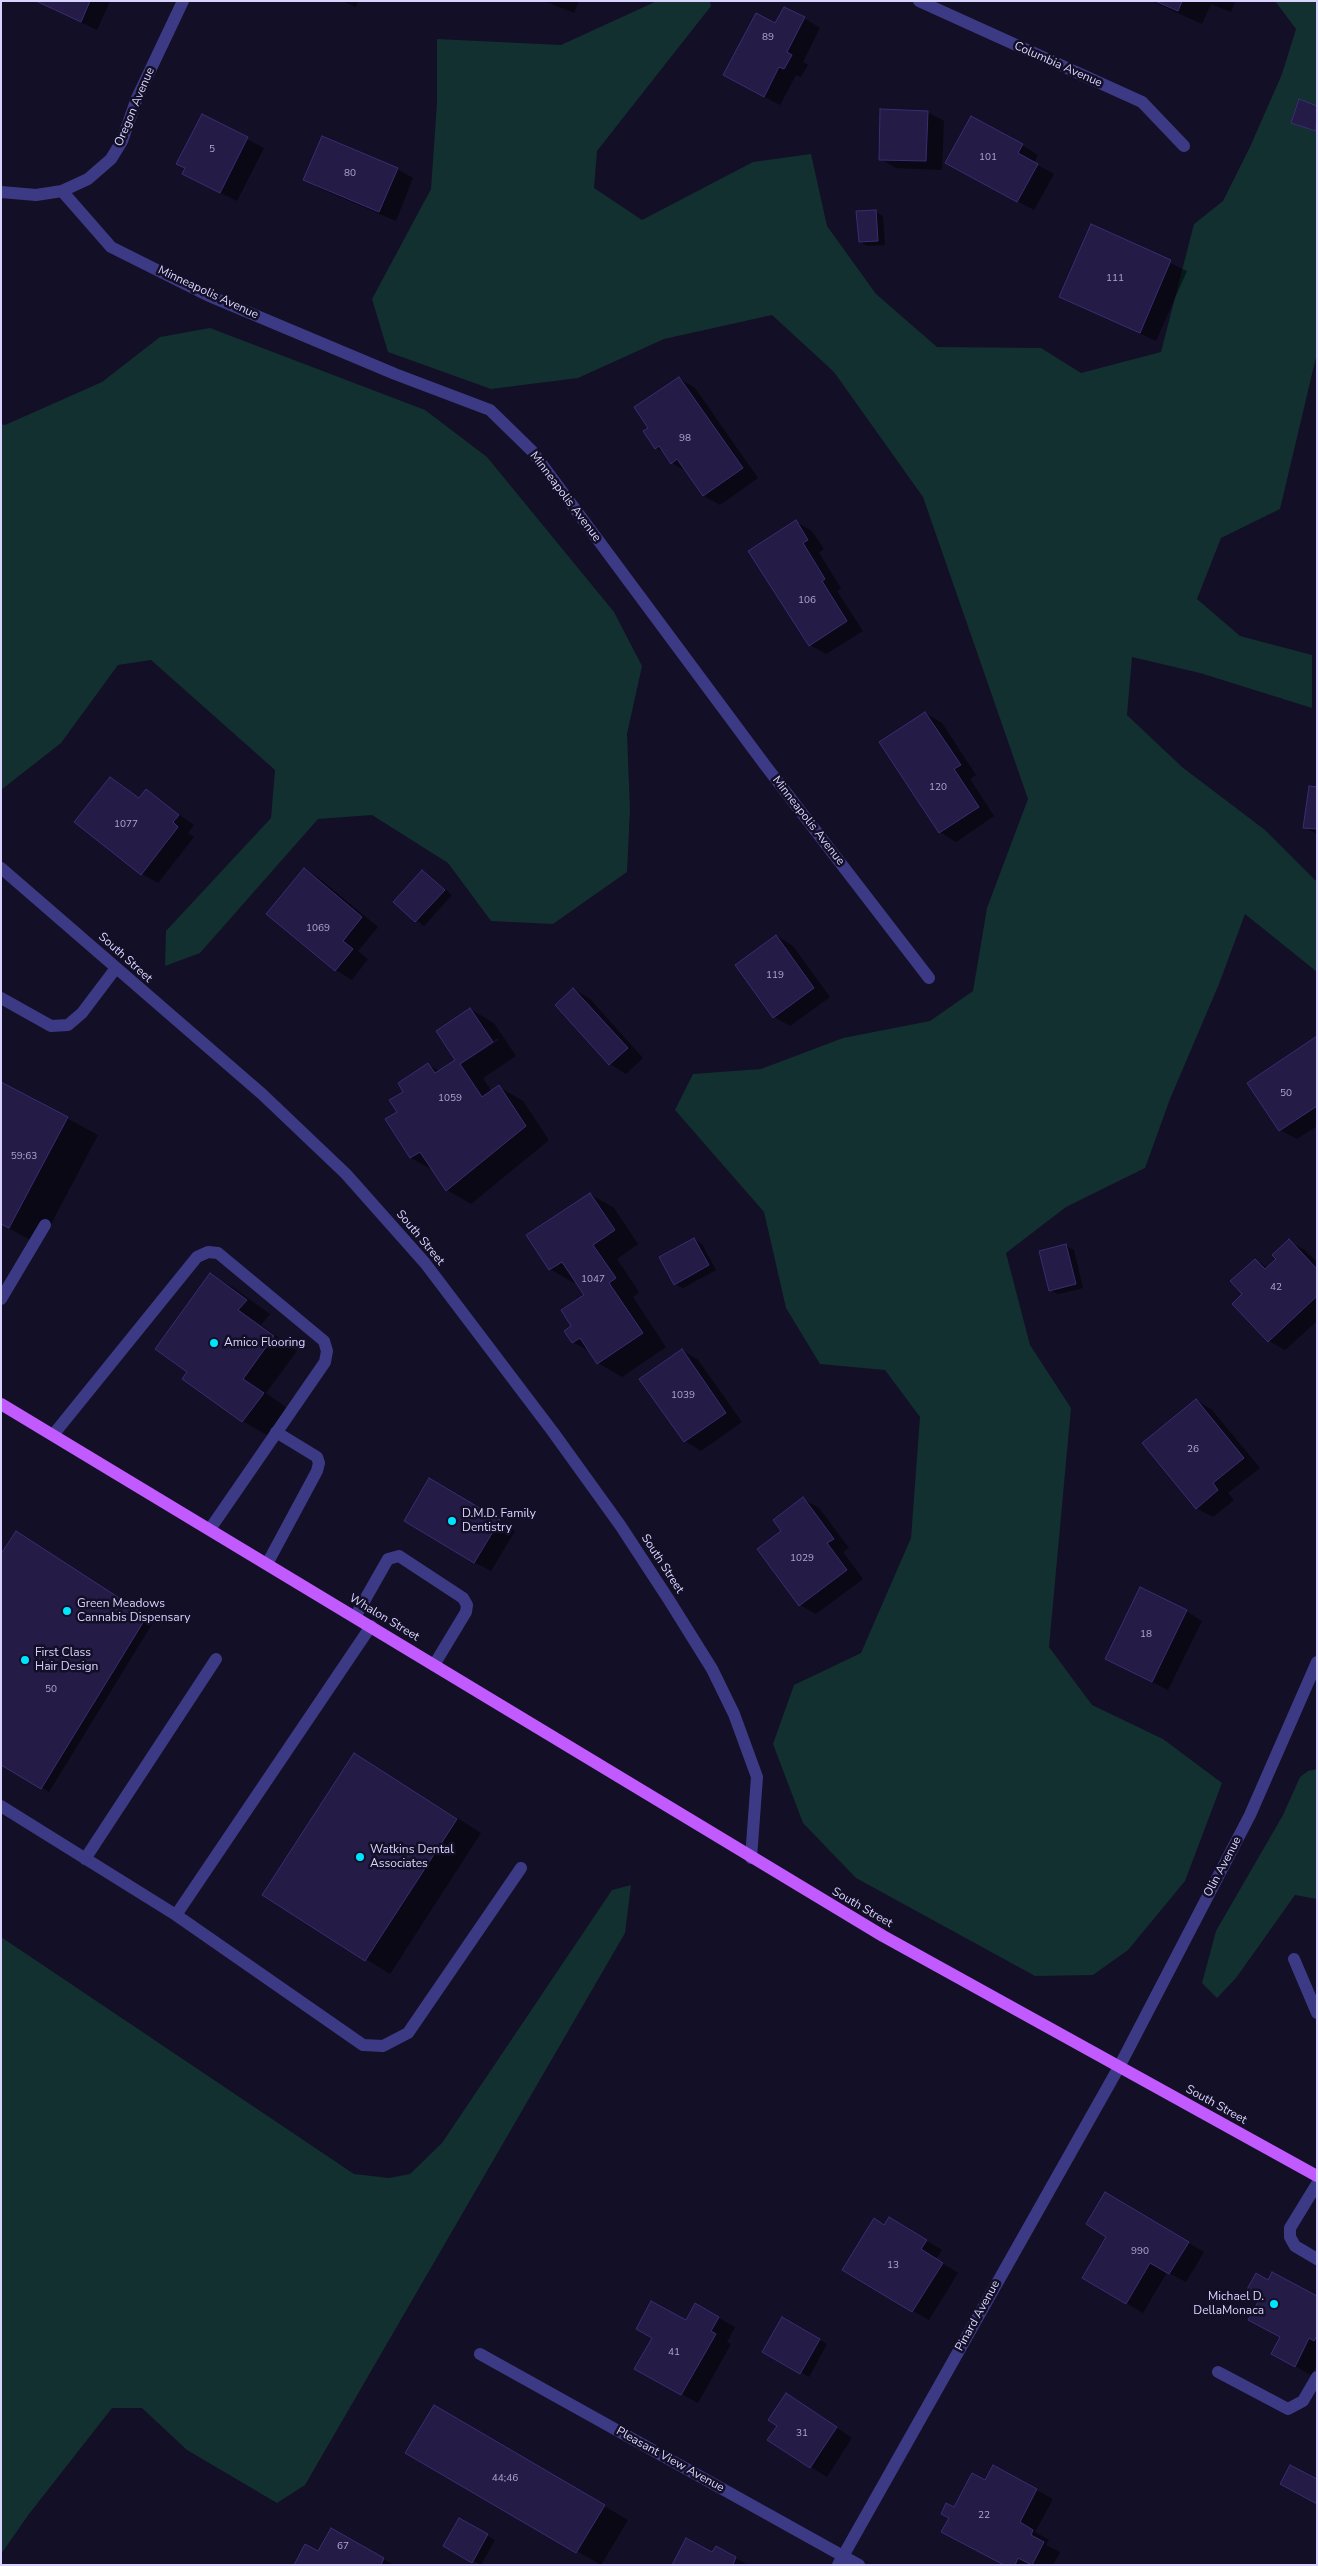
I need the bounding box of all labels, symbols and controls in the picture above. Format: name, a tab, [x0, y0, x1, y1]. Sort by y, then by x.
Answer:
house number: 89	[762, 32, 774, 44]
street label: Columbia Avenue	[1012, 39, 1104, 91]
street label: Oregon Avenue	[112, 65, 158, 149]
house number: 5	[209, 144, 215, 156]
house number: 101	[979, 152, 997, 164]
house number: 80	[344, 168, 356, 180]
street label: Minneapolis Avenue	[156, 263, 260, 323]
house number: 111	[1106, 273, 1124, 285]
house number: 98	[679, 433, 691, 445]
street label: Minneapolis Avenue	[526, 449, 604, 545]
house number: 106	[798, 595, 816, 607]
street label: Minneapolis Avenue	[769, 774, 847, 868]
house number: 120	[929, 782, 947, 794]
house number: 1077	[114, 819, 138, 831]
house number: 1069	[306, 923, 330, 935]
street label: South Street	[95, 930, 155, 986]
house number: 119	[766, 970, 784, 982]
house number: 50	[1280, 1088, 1292, 1100]
house number: 1059	[438, 1093, 462, 1105]
house number: 59;63	[11, 1151, 37, 1163]
street label: South Street	[393, 1207, 447, 1269]
house number: 1047	[581, 1274, 605, 1286]
house number: 42	[1270, 1282, 1282, 1294]
place label: Amico Flooring	[224, 1336, 305, 1350]
marker: Amico Flooring	[208, 1337, 220, 1349]
house number: 1039	[671, 1390, 695, 1402]
house number: 26	[1187, 1444, 1199, 1456]
place label: D.M.D. Family Dentistry	[462, 1507, 536, 1535]
marker: D.M.D. Family Dentistry	[446, 1515, 458, 1527]
street label: South Street	[638, 1532, 686, 1596]
house number: 1029	[790, 1553, 814, 1565]
street label: Whalon Street	[346, 1591, 422, 1645]
place label: Green Meadows Cannabis Dispensary	[77, 1597, 190, 1625]
marker: Green Meadows Cannabis Dispensary	[61, 1605, 73, 1617]
house number: 18	[1140, 1629, 1152, 1641]
place label: First Class Hair Design	[35, 1646, 98, 1674]
marker: First Class Hair Design	[19, 1654, 31, 1666]
house number: 50	[45, 1684, 57, 1696]
street label: Olin Avenue	[1201, 1834, 1245, 1900]
place label: Watkins Dental Associates	[370, 1843, 454, 1871]
marker: Watkins Dental Associates	[354, 1851, 366, 1863]
street label: South Street	[829, 1885, 895, 1931]
street label: South Street	[1183, 2082, 1249, 2128]
house number: 990	[1131, 2246, 1149, 2258]
house number: 13	[887, 2260, 899, 2272]
street label: Pinard Avenue	[953, 2278, 1003, 2354]
place label: Michael D. DellaMonaca	[1193, 2290, 1264, 2318]
marker: Michael D. DellaMonaca	[1268, 2298, 1280, 2310]
house number: 41	[668, 2347, 680, 2359]
street label: Pleasant View Avenue	[613, 2424, 727, 2496]
house number: 31	[796, 2428, 808, 2440]
house number: 44;46	[492, 2473, 518, 2485]
house number: 22	[978, 2510, 990, 2522]
house number: 67	[337, 2541, 349, 2553]

